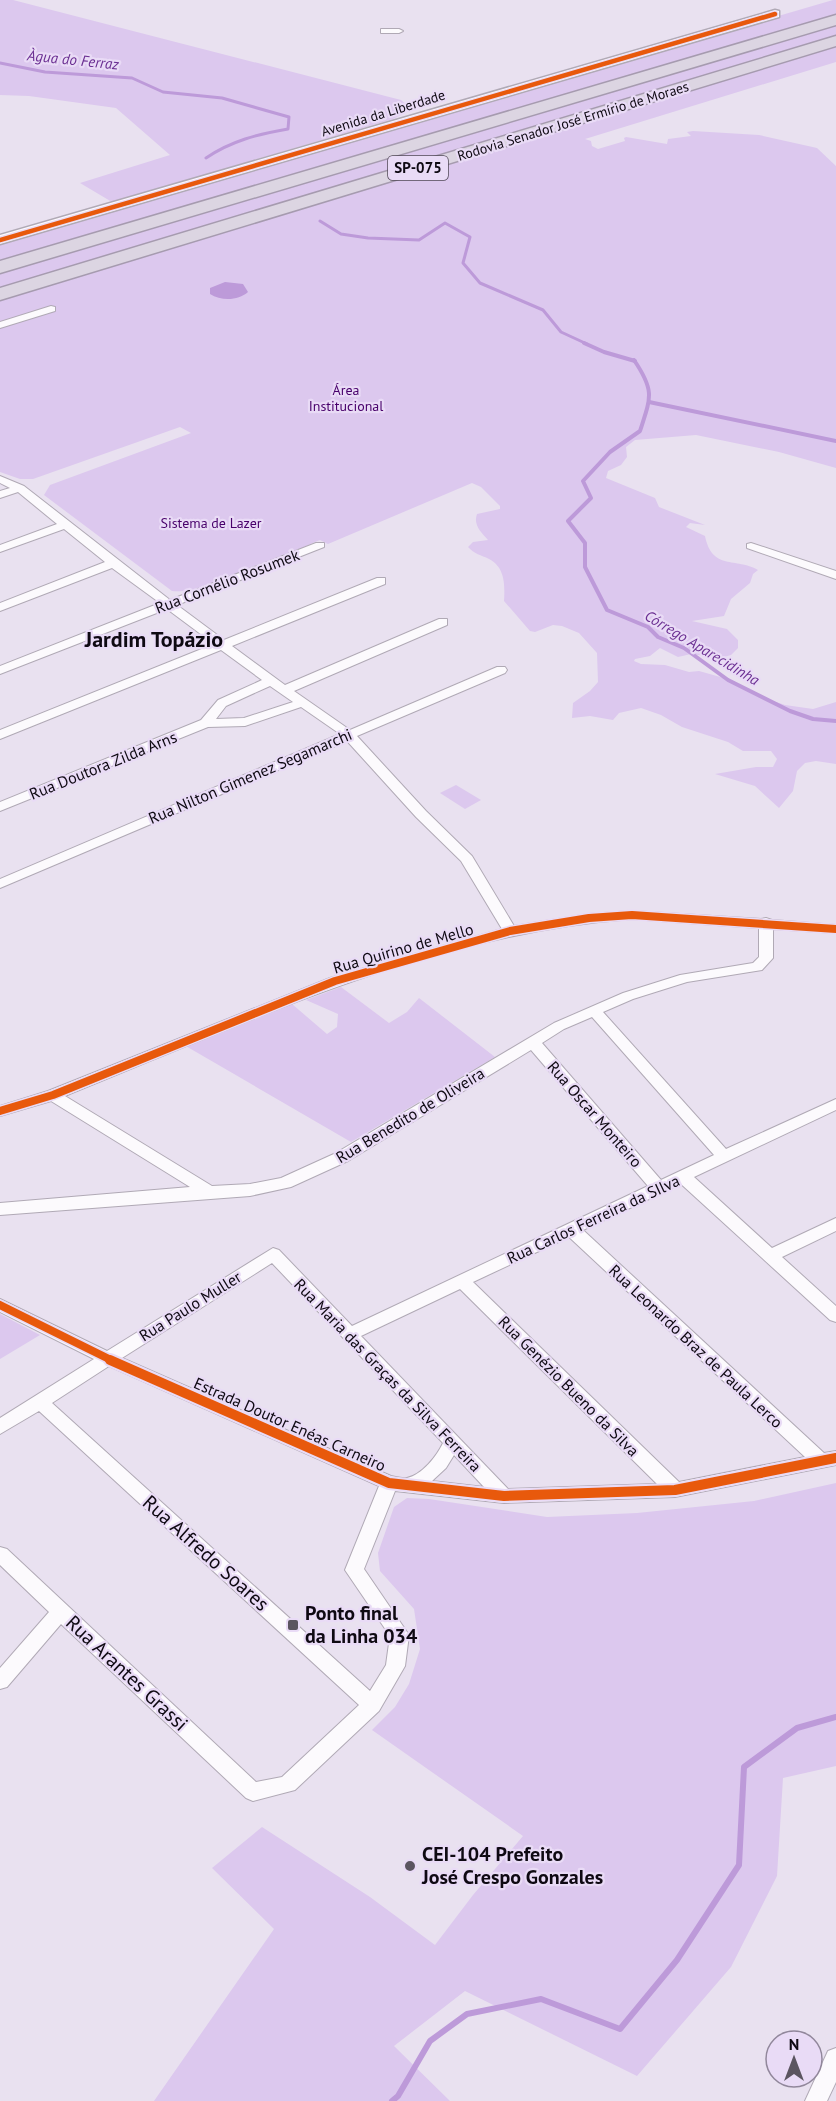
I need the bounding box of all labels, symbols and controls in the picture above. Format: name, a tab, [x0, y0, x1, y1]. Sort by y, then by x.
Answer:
water label: Àgua do Ferraz	[25, 45, 120, 74]
street label: Rodovia Senador José Ermírio de Moraes	[455, 77, 691, 165]
street label: Avenida da Liberdade	[319, 86, 447, 140]
road number: SP-075	[388, 156, 448, 180]
park label: Área Institucional	[309, 381, 383, 415]
park label: Sistema de Lazer	[160, 514, 262, 532]
street label: Rua Cornélio Rosumek	[152, 544, 302, 618]
water label: Córrego Aparecidinha	[642, 606, 764, 690]
district label: Jardim Topázio	[84, 625, 223, 653]
street label: Rua Nilton Gimenez Segamarchi	[145, 724, 355, 828]
street label: Rua Doutora Zilda Arns	[26, 726, 180, 804]
street label: Rua Quirino de Mello	[331, 918, 475, 978]
street label: Rua Oscar Monteiro	[543, 1057, 647, 1171]
street label: Rua Benedito de Oliveira	[332, 1063, 488, 1167]
street label: Rua Carlos Ferreira da SIlva	[503, 1170, 683, 1268]
street label: Rua Leonardo Braz de Paula Lerco	[605, 1260, 787, 1432]
street label: Rua Paulo Muller	[135, 1266, 245, 1345]
street label: Rua Maria das Graças da Silva Ferreira	[290, 1274, 486, 1476]
street label: Rua Genézio Bueno da Silva	[494, 1311, 644, 1461]
street label: Estrada Doutor Enéas Carneiro	[191, 1373, 389, 1475]
street label: Rua Alfredo Soares	[137, 1489, 275, 1617]
place label: Ponto final da Linha 034	[305, 1600, 418, 1649]
street label: Rua Arantes Grassi	[60, 1610, 194, 1736]
marker: Ponto final da Linha 034	[286, 1618, 300, 1632]
place label: CEI-104 Prefeito José Crespo Gonzales	[421, 1841, 603, 1890]
marker: CEI-104 Prefeito José Crespo Gonzales	[403, 1859, 417, 1873]
north arrow	[764, 2029, 824, 2089]
text: N	[789, 2034, 799, 2054]

